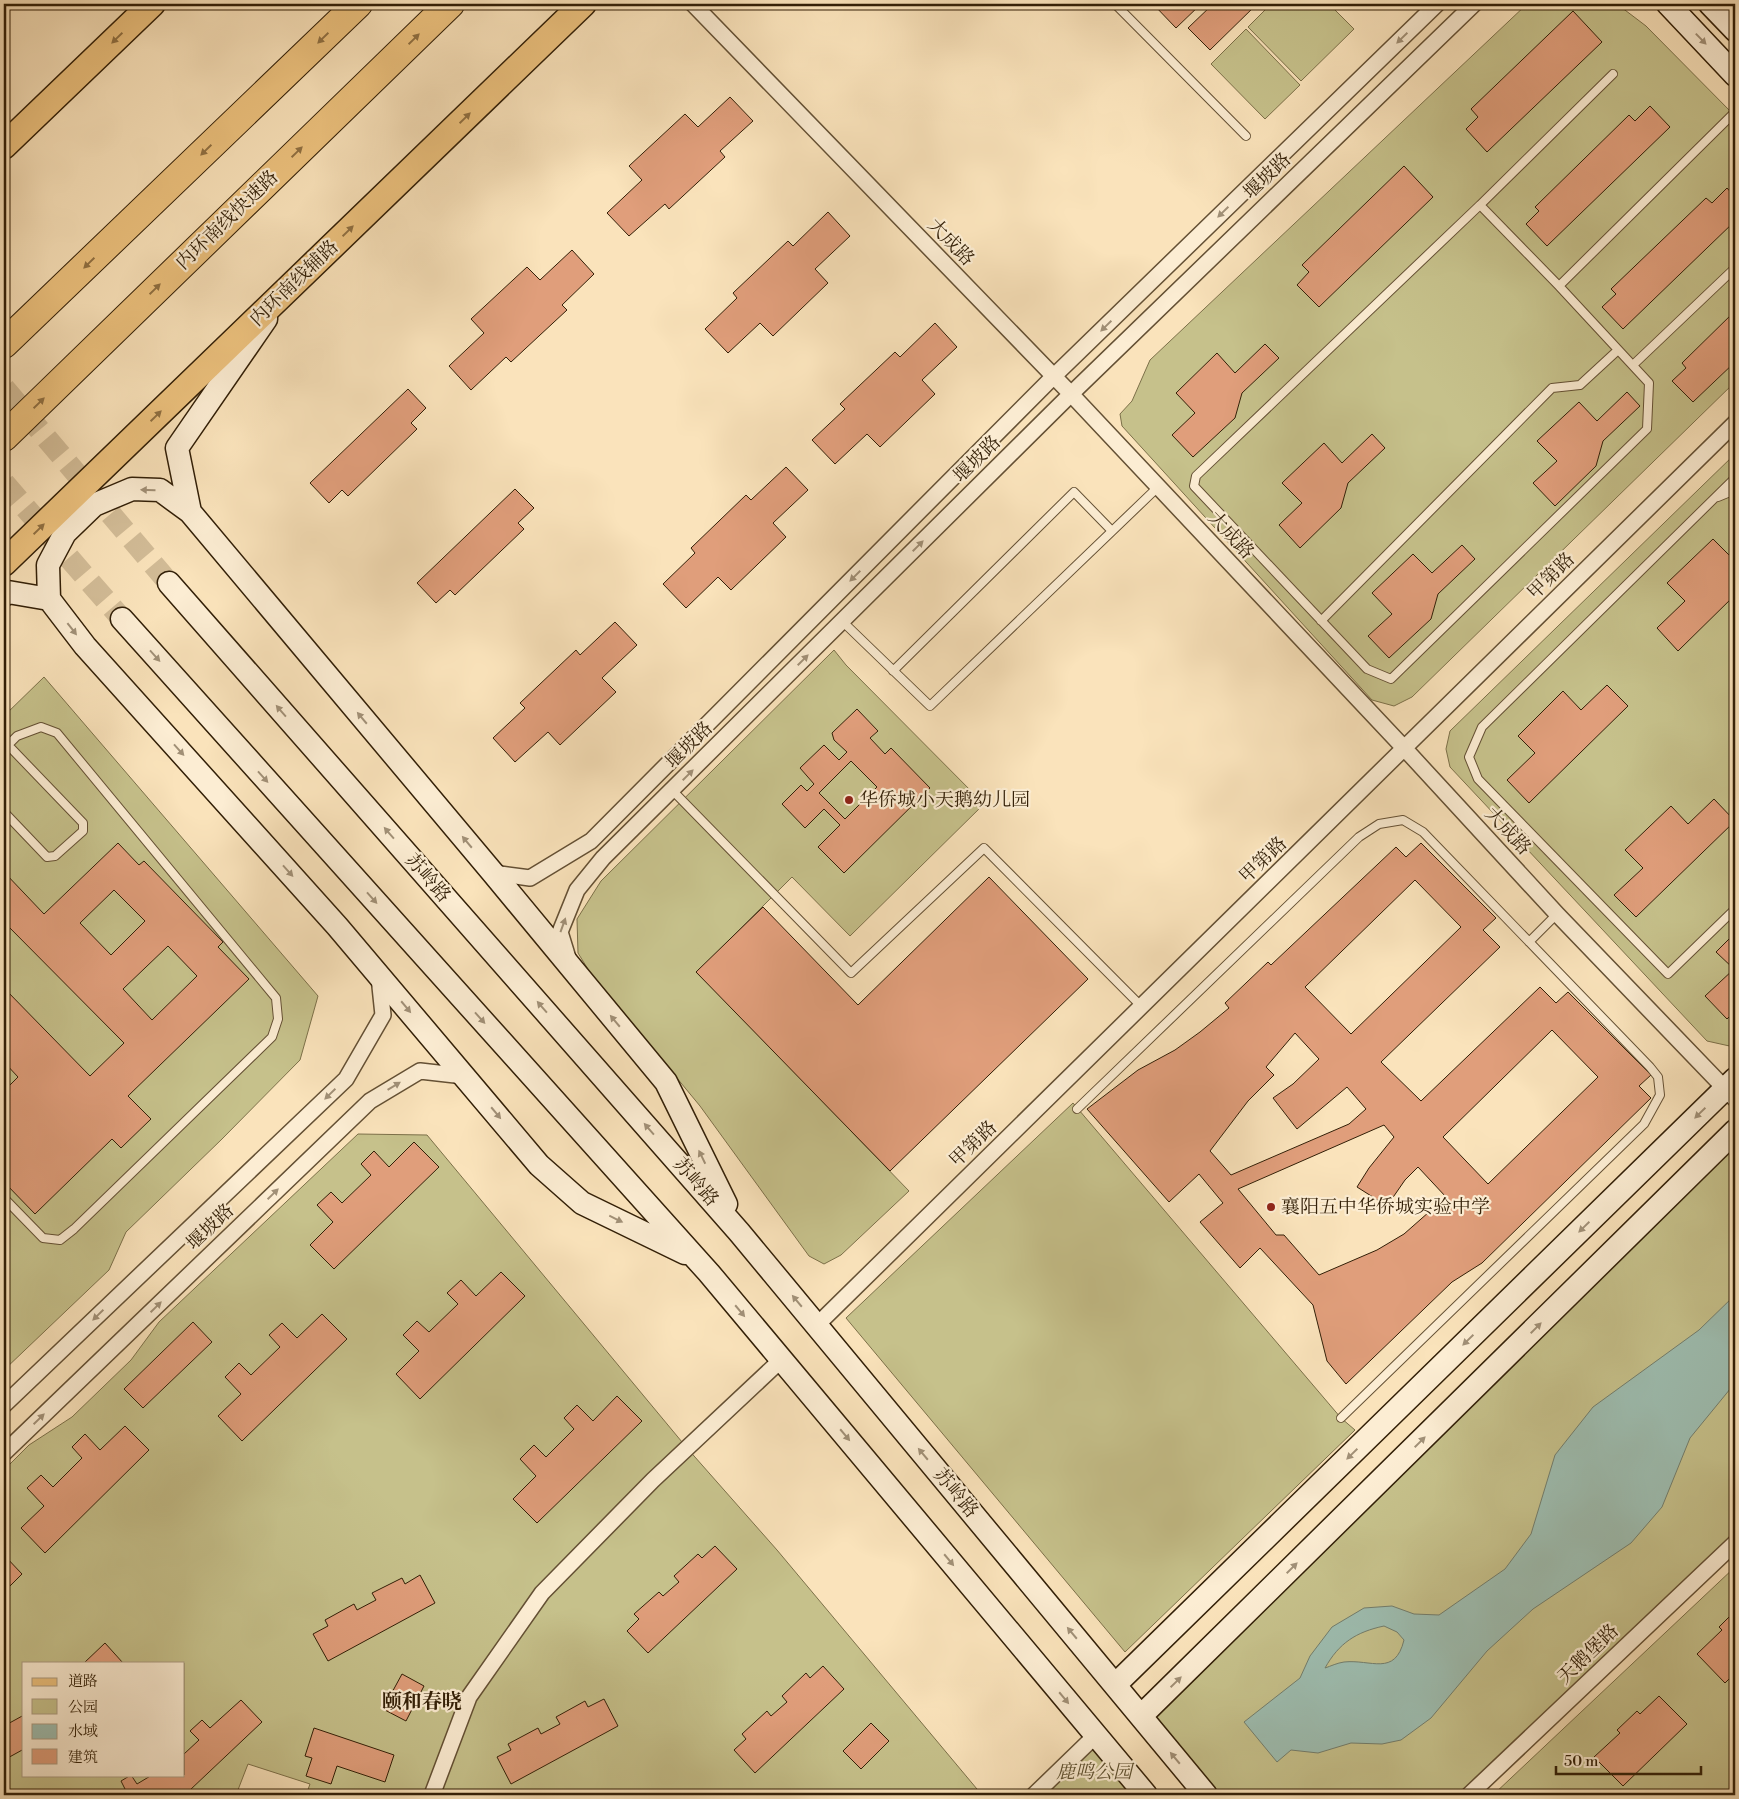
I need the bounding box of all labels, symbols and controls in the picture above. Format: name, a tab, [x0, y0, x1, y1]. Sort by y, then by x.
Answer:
one-way arrow	[317, 31, 329, 43]
one-way arrow	[111, 32, 123, 44]
one-way arrow	[1396, 32, 1408, 44]
one-way arrow	[407, 33, 419, 45]
one-way arrow	[1695, 33, 1707, 45]
one-way arrow	[459, 112, 471, 124]
one-way arrow	[200, 144, 212, 156]
one-way arrow	[291, 146, 303, 158]
street label: 堰坡路	[1238, 148, 1296, 204]
street label: 内环南线快速路	[171, 165, 283, 275]
one-way arrow	[1217, 206, 1229, 218]
street label: 大成路	[923, 213, 979, 271]
one-way arrow	[342, 225, 354, 237]
street label: 内环南线辅路	[245, 235, 343, 331]
one-way arrow	[83, 257, 95, 269]
one-way arrow	[149, 284, 161, 296]
one-way arrow	[1100, 319, 1112, 331]
one-way arrow	[32, 397, 44, 409]
one-way arrow	[149, 410, 161, 422]
street label: 堰坡路	[948, 430, 1006, 488]
one-way arrow	[140, 486, 156, 494]
street label: 大成路	[1203, 506, 1259, 564]
one-way arrow	[33, 523, 45, 535]
one-way arrow	[912, 540, 924, 552]
street label: 甲第路	[1522, 547, 1580, 605]
one-way arrow	[849, 570, 861, 582]
one-way arrow	[66, 622, 77, 635]
one-way arrow	[149, 649, 160, 662]
one-way arrow	[797, 654, 809, 666]
one-way arrow	[276, 704, 287, 717]
one-way arrow	[357, 711, 368, 724]
street label: 堰坡路	[660, 716, 718, 774]
one-way arrow	[174, 744, 185, 757]
one-way arrow	[681, 769, 693, 781]
one-way arrow	[257, 770, 269, 782]
place label: 华侨城小天鹅幼儿园	[859, 788, 1030, 812]
marker: 华侨城小天鹅幼儿园	[843, 794, 855, 806]
street label: 大成路	[1480, 802, 1536, 860]
one-way arrow	[383, 826, 394, 839]
street label: 甲第路	[1234, 832, 1292, 888]
one-way arrow	[461, 836, 472, 849]
street label: 苏岭路	[400, 849, 456, 907]
one-way arrow	[282, 865, 294, 877]
one-way arrow	[366, 891, 377, 904]
one-way arrow	[559, 917, 567, 932]
one-way arrow	[400, 1001, 412, 1013]
one-way arrow	[536, 1002, 548, 1014]
one-way arrow	[474, 1012, 486, 1024]
one-way arrow	[609, 1015, 620, 1028]
one-way arrow	[388, 1082, 401, 1091]
one-way arrow	[324, 1088, 336, 1100]
one-way arrow	[490, 1107, 501, 1120]
one-way arrow	[1695, 1107, 1707, 1119]
street label: 甲第路	[944, 1116, 1002, 1172]
one-way arrow	[644, 1123, 655, 1136]
one-way arrow	[698, 1149, 707, 1164]
street label: 苏岭路	[668, 1153, 724, 1211]
one-way arrow	[267, 1188, 279, 1200]
place label: 襄阳五中华侨城实验中学	[1281, 1195, 1490, 1219]
street label: 堰坡路	[181, 1199, 239, 1255]
marker: 襄阳五中华侨城实验中学	[1265, 1201, 1277, 1213]
one-way arrow	[609, 1216, 623, 1224]
one-way arrow	[1578, 1221, 1590, 1233]
one-way arrow	[792, 1295, 803, 1308]
one-way arrow	[150, 1301, 162, 1313]
one-way arrow	[735, 1304, 746, 1317]
one-way arrow	[93, 1309, 105, 1321]
one-way arrow	[1530, 1322, 1542, 1334]
one-way arrow	[1462, 1334, 1474, 1346]
one-way arrow	[33, 1413, 45, 1425]
one-way arrow	[839, 1428, 850, 1441]
one-way arrow	[1414, 1436, 1426, 1448]
one-way arrow	[918, 1447, 929, 1460]
one-way arrow	[1346, 1448, 1358, 1460]
street label: 苏岭路	[928, 1463, 984, 1523]
one-way arrow	[943, 1553, 955, 1565]
one-way arrow	[1286, 1563, 1298, 1575]
street label: 天鹅堡路	[1552, 1619, 1624, 1689]
one-way arrow	[1066, 1626, 1077, 1639]
legend	[22, 1662, 185, 1776]
text: 道路	[68, 1672, 98, 1691]
one-way arrow	[1170, 1677, 1182, 1689]
district label: 颐和春晓	[382, 1690, 462, 1715]
one-way arrow	[1059, 1691, 1070, 1704]
text: 公园	[68, 1698, 98, 1717]
text: 水域	[68, 1722, 98, 1741]
scale bar	[1556, 1744, 1702, 1776]
text: 建筑	[68, 1748, 98, 1767]
one-way arrow	[1170, 1751, 1181, 1764]
text: 50 m	[1564, 1752, 1598, 1771]
park label: 鹿鸣公园	[1056, 1760, 1135, 1784]

